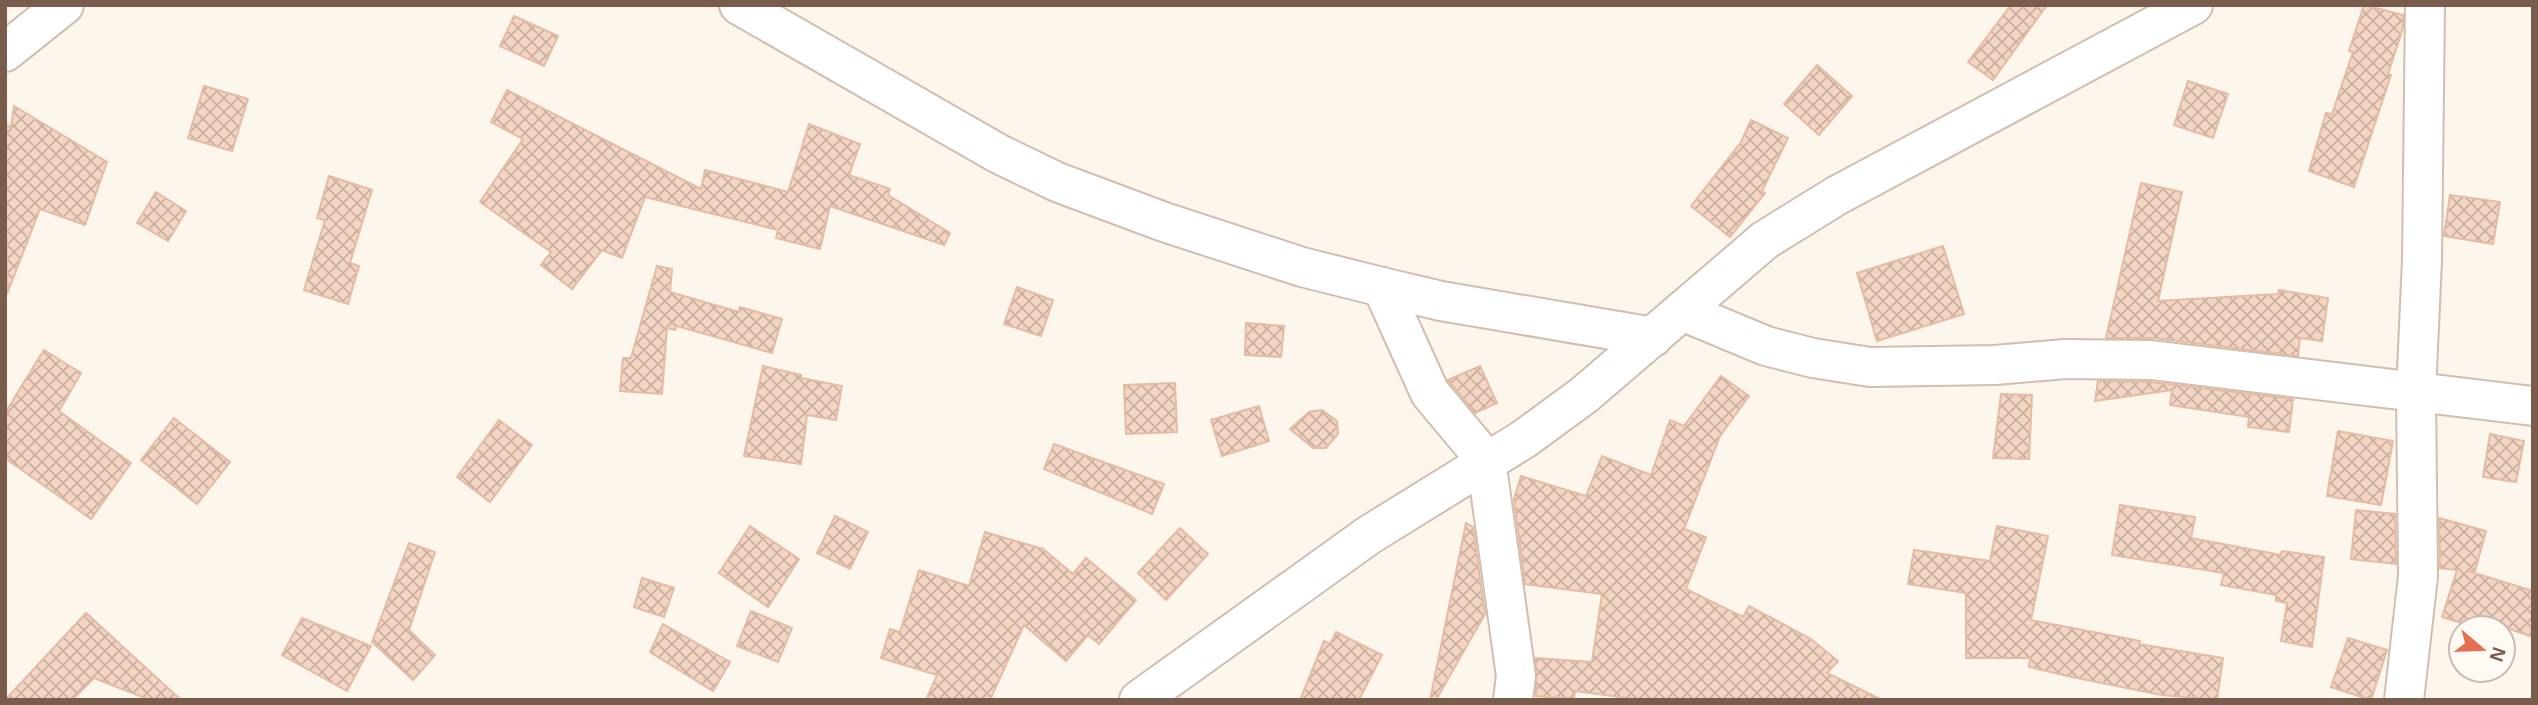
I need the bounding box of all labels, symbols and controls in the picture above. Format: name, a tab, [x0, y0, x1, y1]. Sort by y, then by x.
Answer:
north arrow	[2447, 614, 2517, 684]
text: N	[2485, 644, 2510, 664]

